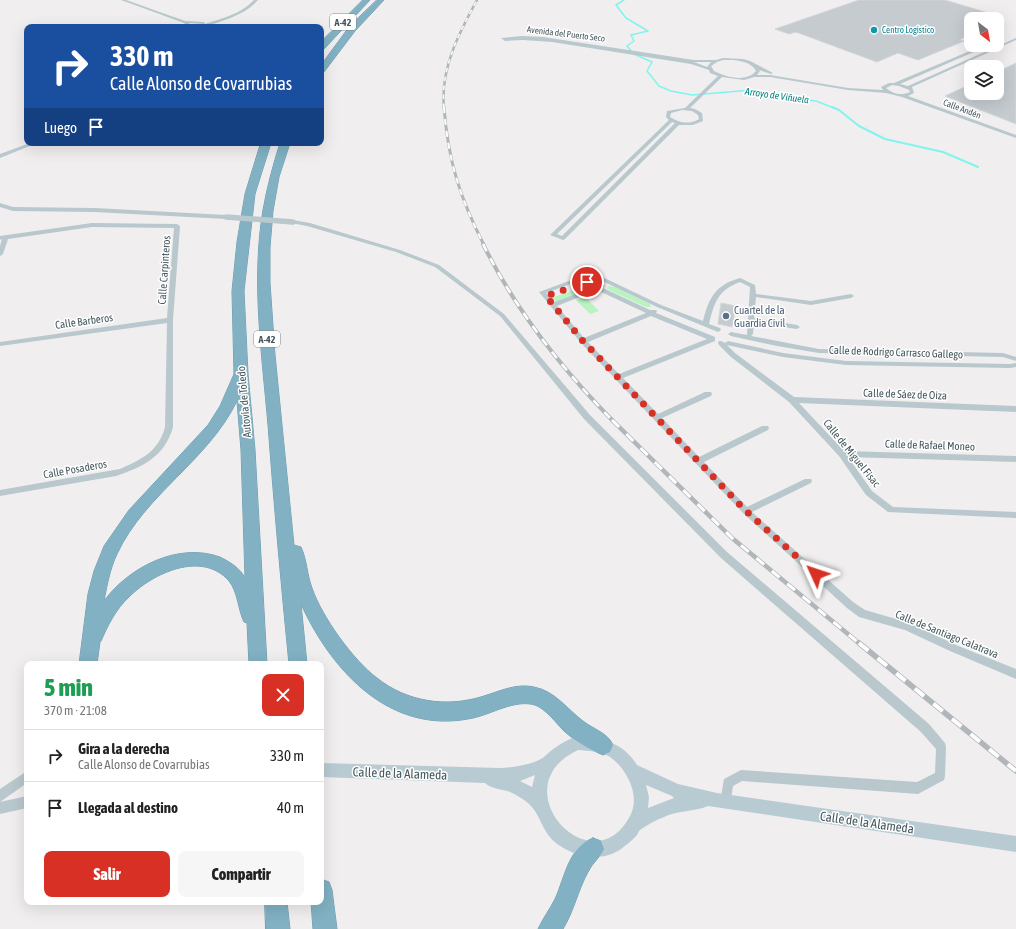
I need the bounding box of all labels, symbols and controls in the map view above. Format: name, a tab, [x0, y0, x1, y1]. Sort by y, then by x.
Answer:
north arrow	[964, 12, 1004, 52]
map controls	[964, 12, 1004, 100]
road number: A-42	[330, 14, 356, 30]
street label: Avenida del Puerto Seco	[526, 24, 606, 44]
marker: Centro Logístico	[869, 25, 879, 35]
place label: Centro Logístico	[882, 25, 934, 35]
icon: right	[44, 40, 96, 92]
text: 330 m	[110, 40, 173, 72]
button: layers	[964, 60, 1004, 100]
text: Calle Alonso de Covarrubias	[110, 73, 292, 94]
water label: Arroyo de Viñuela	[743, 85, 810, 105]
street label: Calle Andén	[942, 97, 982, 121]
icon: arrive	[85, 116, 107, 138]
text: Luego	[44, 119, 77, 136]
street label: Calle Carpinteros	[156, 235, 172, 305]
pin	[570, 265, 604, 299]
icon: arrive	[576, 271, 598, 293]
place label: Cuartel de la Guardia Cívil	[734, 304, 785, 329]
street label: Calle Barberos	[54, 311, 114, 331]
marker: Cuartel de la Guardia Cívil	[721, 311, 731, 321]
road number: A-42	[254, 331, 280, 347]
street label: Calle de Rodrigo Carrasco Gallego	[829, 344, 963, 360]
street label: Autovía de Toledo	[235, 366, 253, 438]
street label: Calle de Sáez de Oiza	[863, 387, 947, 401]
street label: Calle de Miguel Fisac	[821, 417, 883, 490]
street label: Calle de Rafael Moneo	[885, 437, 975, 453]
street label: Calle Posaderos	[42, 457, 108, 480]
position arrow	[795, 553, 837, 595]
street label: Calle de Santiago Calatrava	[894, 608, 1000, 660]
text: 5 min	[44, 674, 93, 701]
button: close	[262, 674, 304, 716]
text: 370 m · 21:08	[44, 703, 107, 718]
text: Gira a la derecha	[78, 740, 169, 757]
icon: right	[44, 745, 66, 767]
text: 330 m	[270, 747, 304, 764]
text: Calle Alonso de Covarrubias	[78, 757, 210, 772]
street label: Calle de la Alameda	[352, 764, 448, 783]
icon: arrive	[44, 797, 66, 819]
text: Llegada al destino	[78, 799, 178, 816]
text: 40 m	[277, 799, 304, 816]
street label: Calle de la Alameda	[819, 808, 915, 837]
button: Salir	[44, 851, 170, 897]
button: Compartir	[178, 851, 304, 897]

